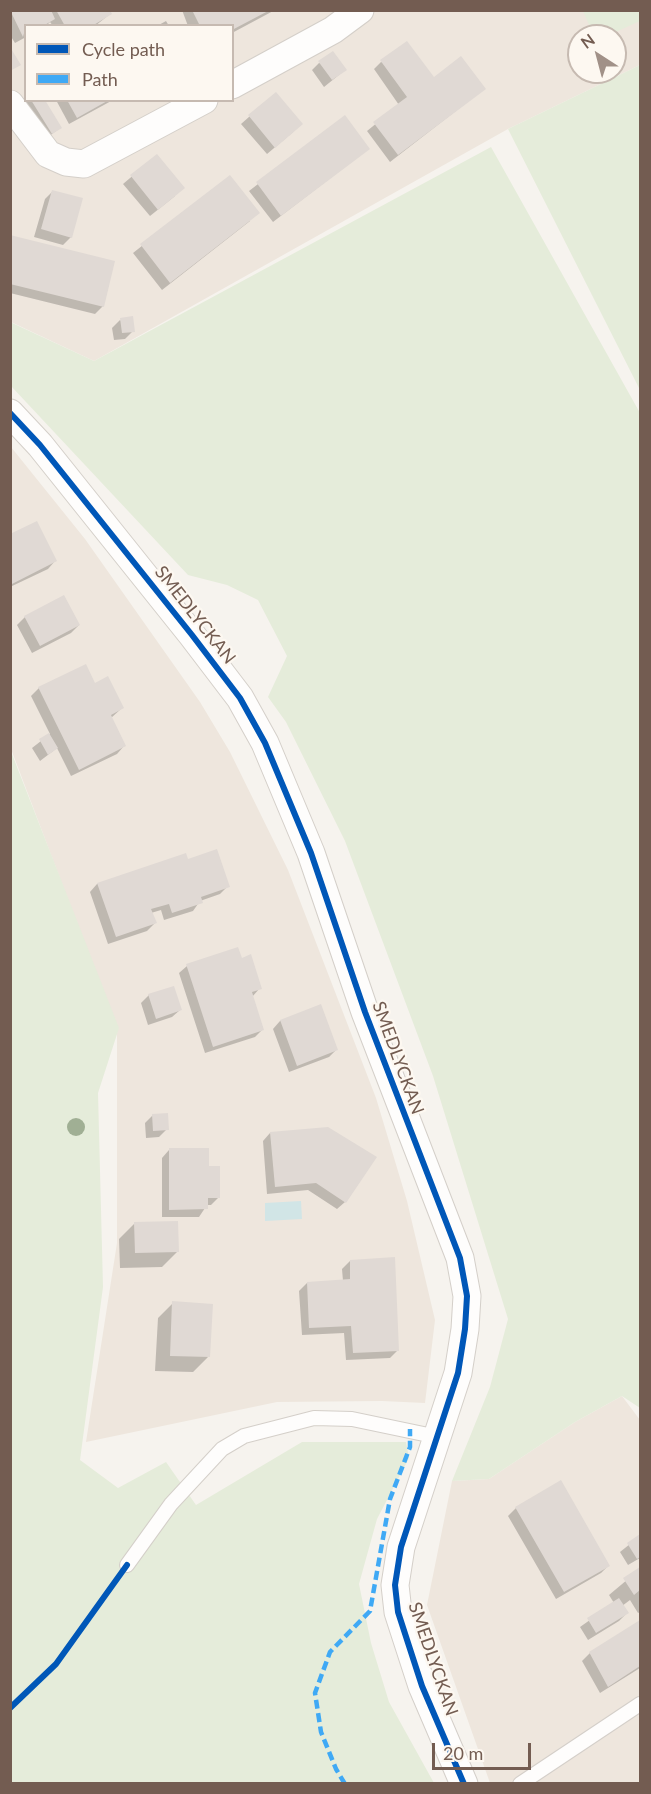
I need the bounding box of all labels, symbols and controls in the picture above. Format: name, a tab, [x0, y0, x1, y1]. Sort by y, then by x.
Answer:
legend	[24, 24, 234, 102]
north arrow	[567, 24, 627, 84]
text: N	[577, 29, 598, 52]
text: Cycle path	[82, 38, 165, 60]
text: Path	[82, 68, 118, 90]
street label: SMEDLYCKAN	[150, 562, 240, 668]
street label: SMEDLYCKAN	[368, 999, 428, 1117]
street label: SMEDLYCKAN	[403, 1599, 463, 1719]
scale bar	[435, 1731, 534, 1769]
text: 20 m	[443, 1742, 483, 1764]

